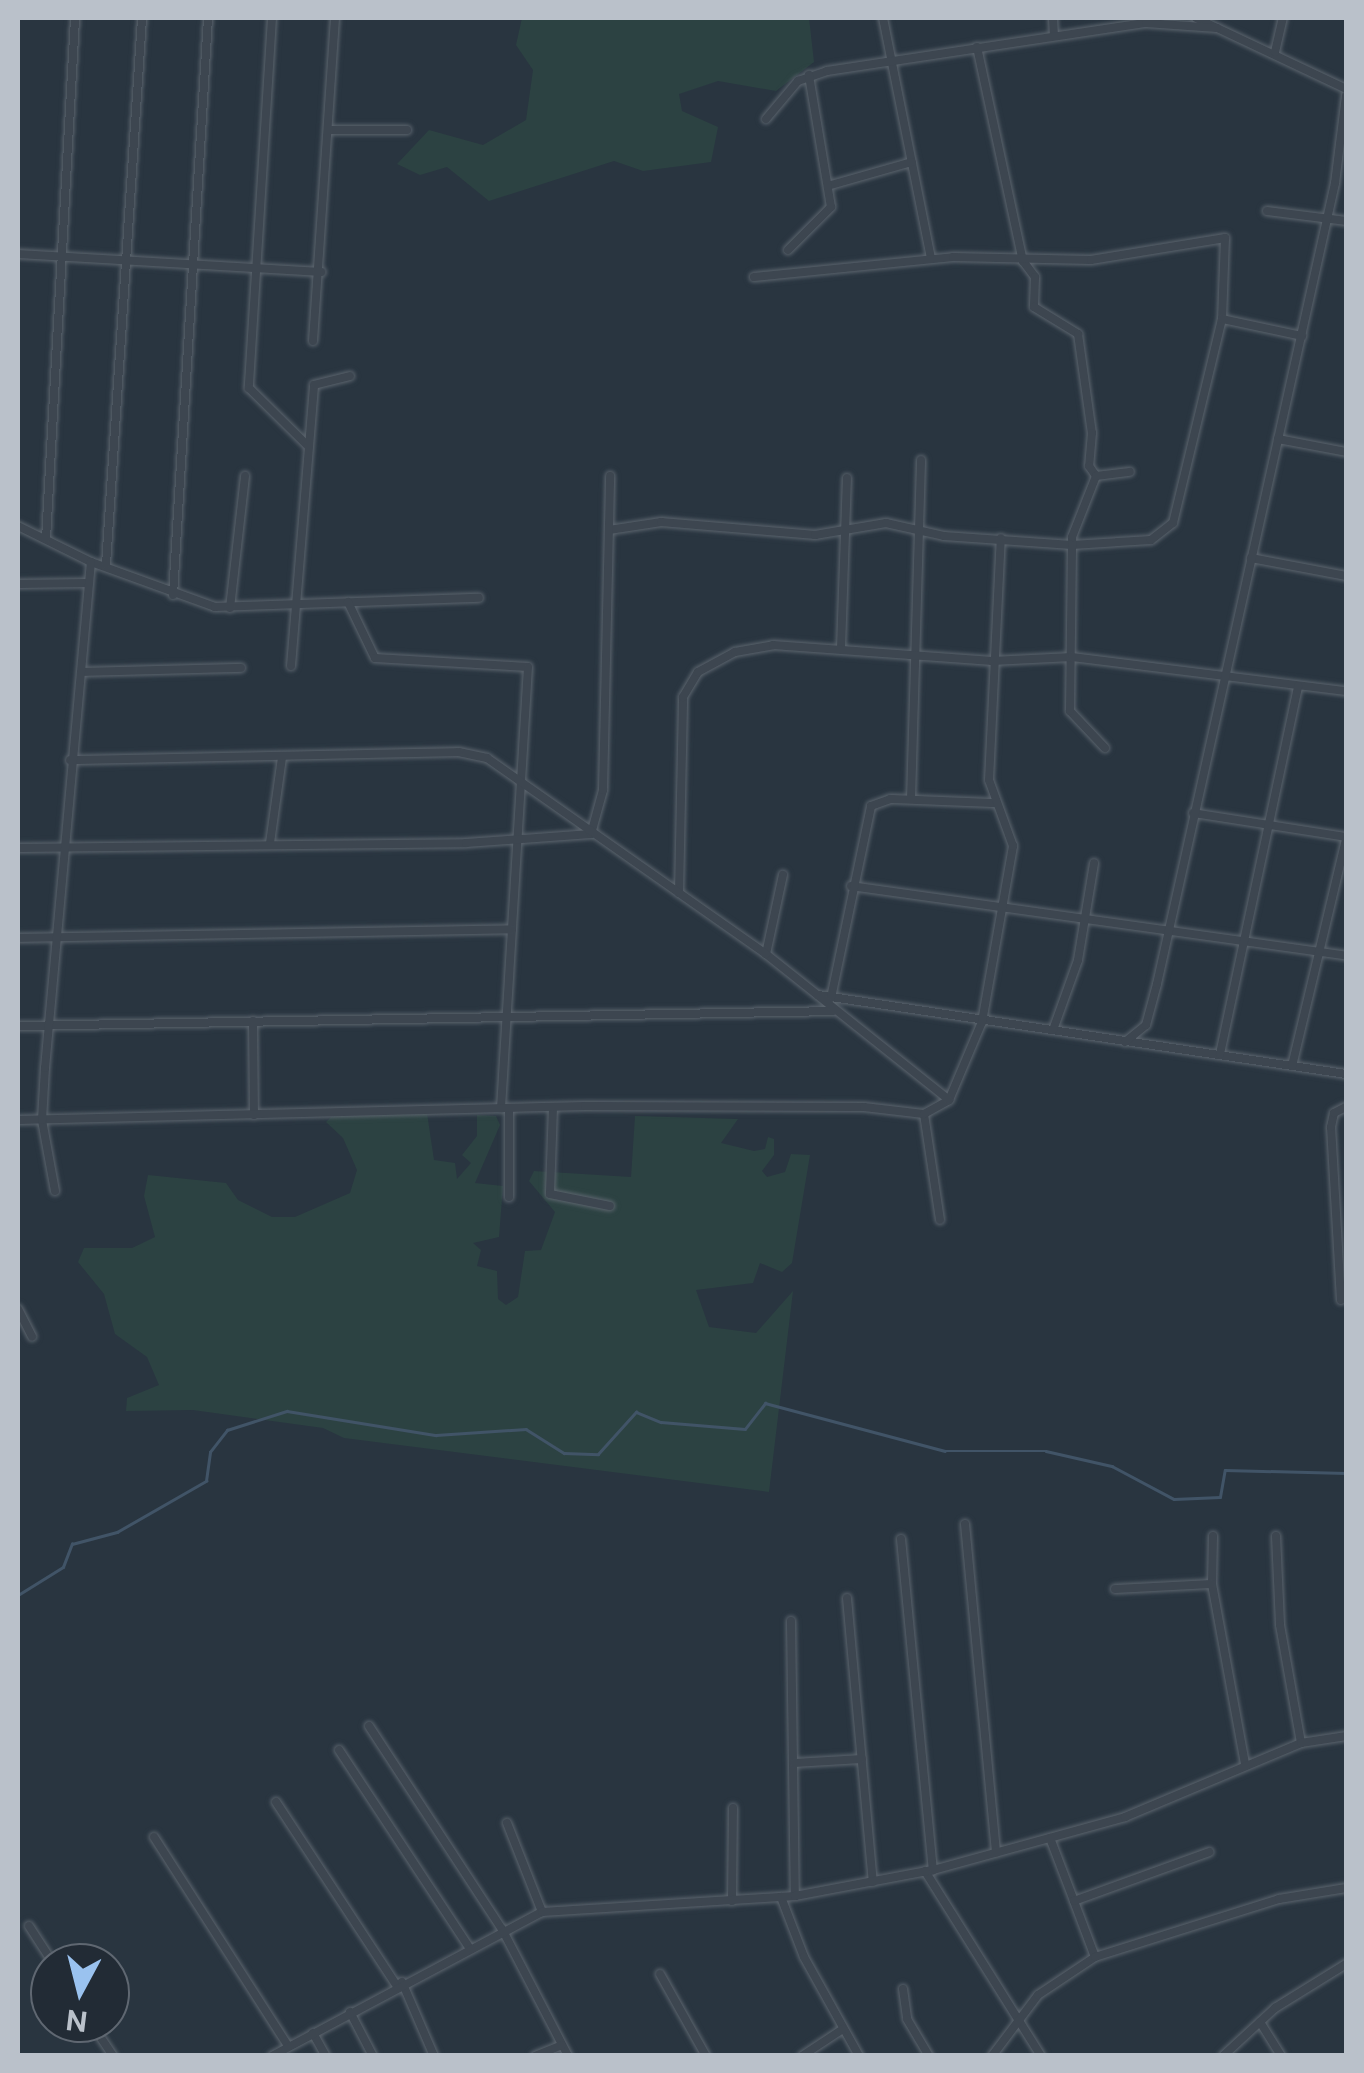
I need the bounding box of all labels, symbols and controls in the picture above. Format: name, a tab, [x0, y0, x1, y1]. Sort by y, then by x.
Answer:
north arrow	[30, 1943, 130, 2043]
text: N	[64, 2004, 89, 2039]

